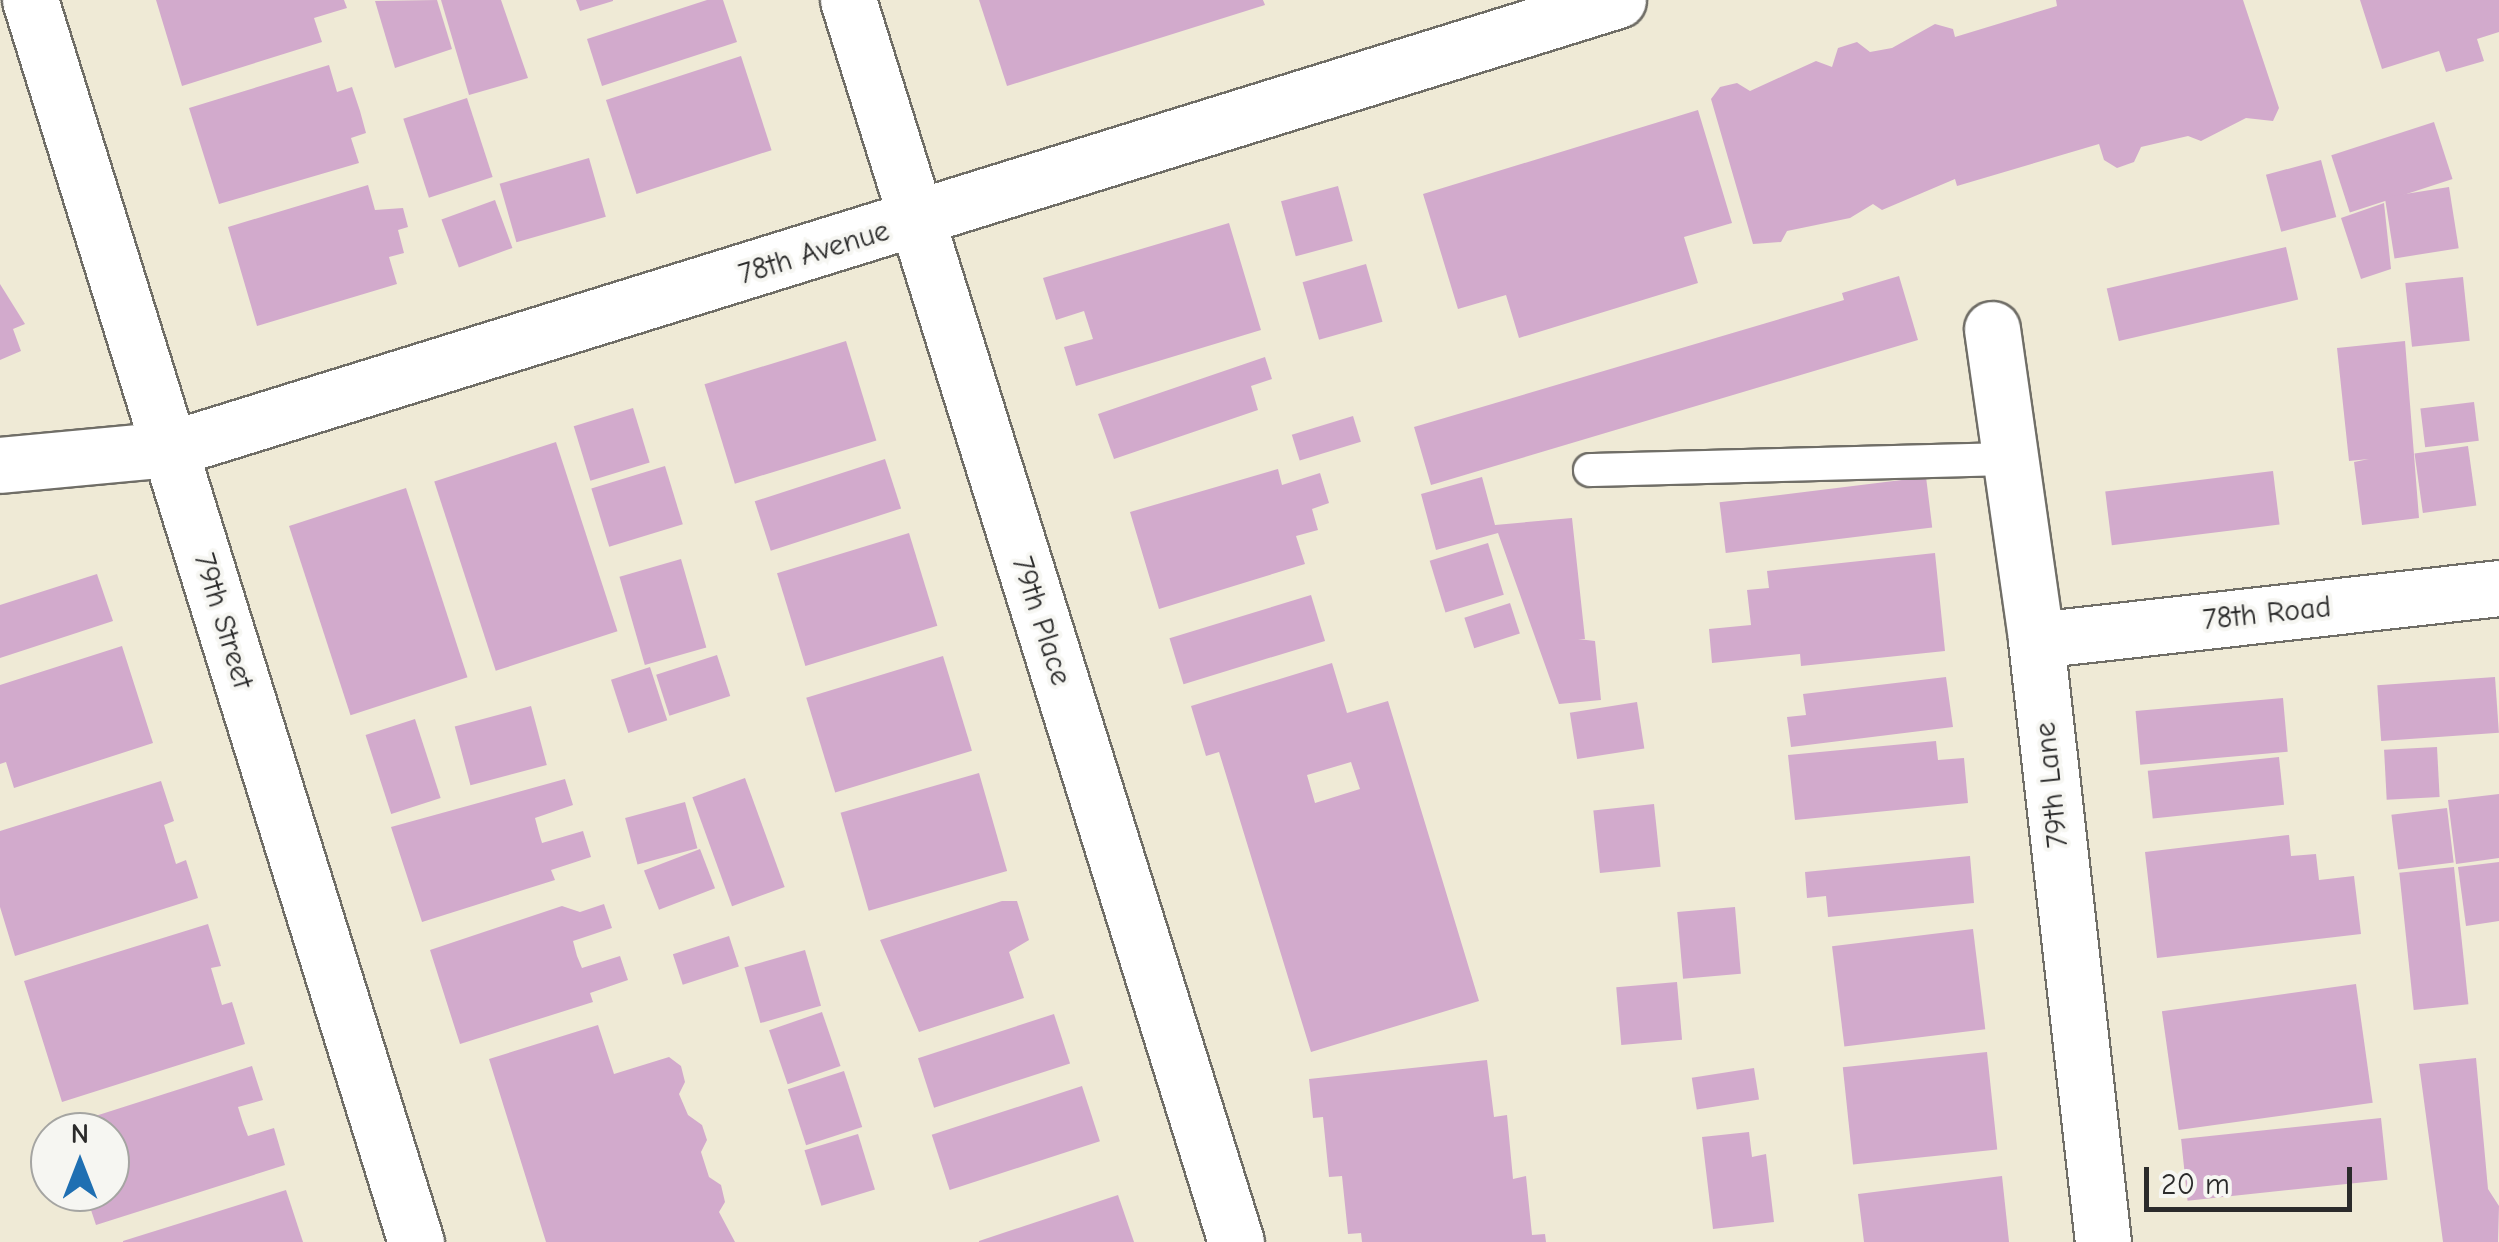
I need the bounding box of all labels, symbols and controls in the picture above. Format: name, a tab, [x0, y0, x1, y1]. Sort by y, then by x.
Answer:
street label: 78th Avenue	[734, 213, 894, 293]
street label: 79th Street	[185, 549, 261, 693]
street label: 79th Place	[1003, 552, 1079, 690]
street label: 78th Road	[2201, 589, 2333, 639]
street label: 79th Lane	[2027, 720, 2077, 850]
north arrow	[30, 1112, 130, 1212]
text: N	[71, 1118, 89, 1150]
scale bar	[2149, 1147, 2356, 1209]
text: 20 m	[2161, 1167, 2230, 1202]

